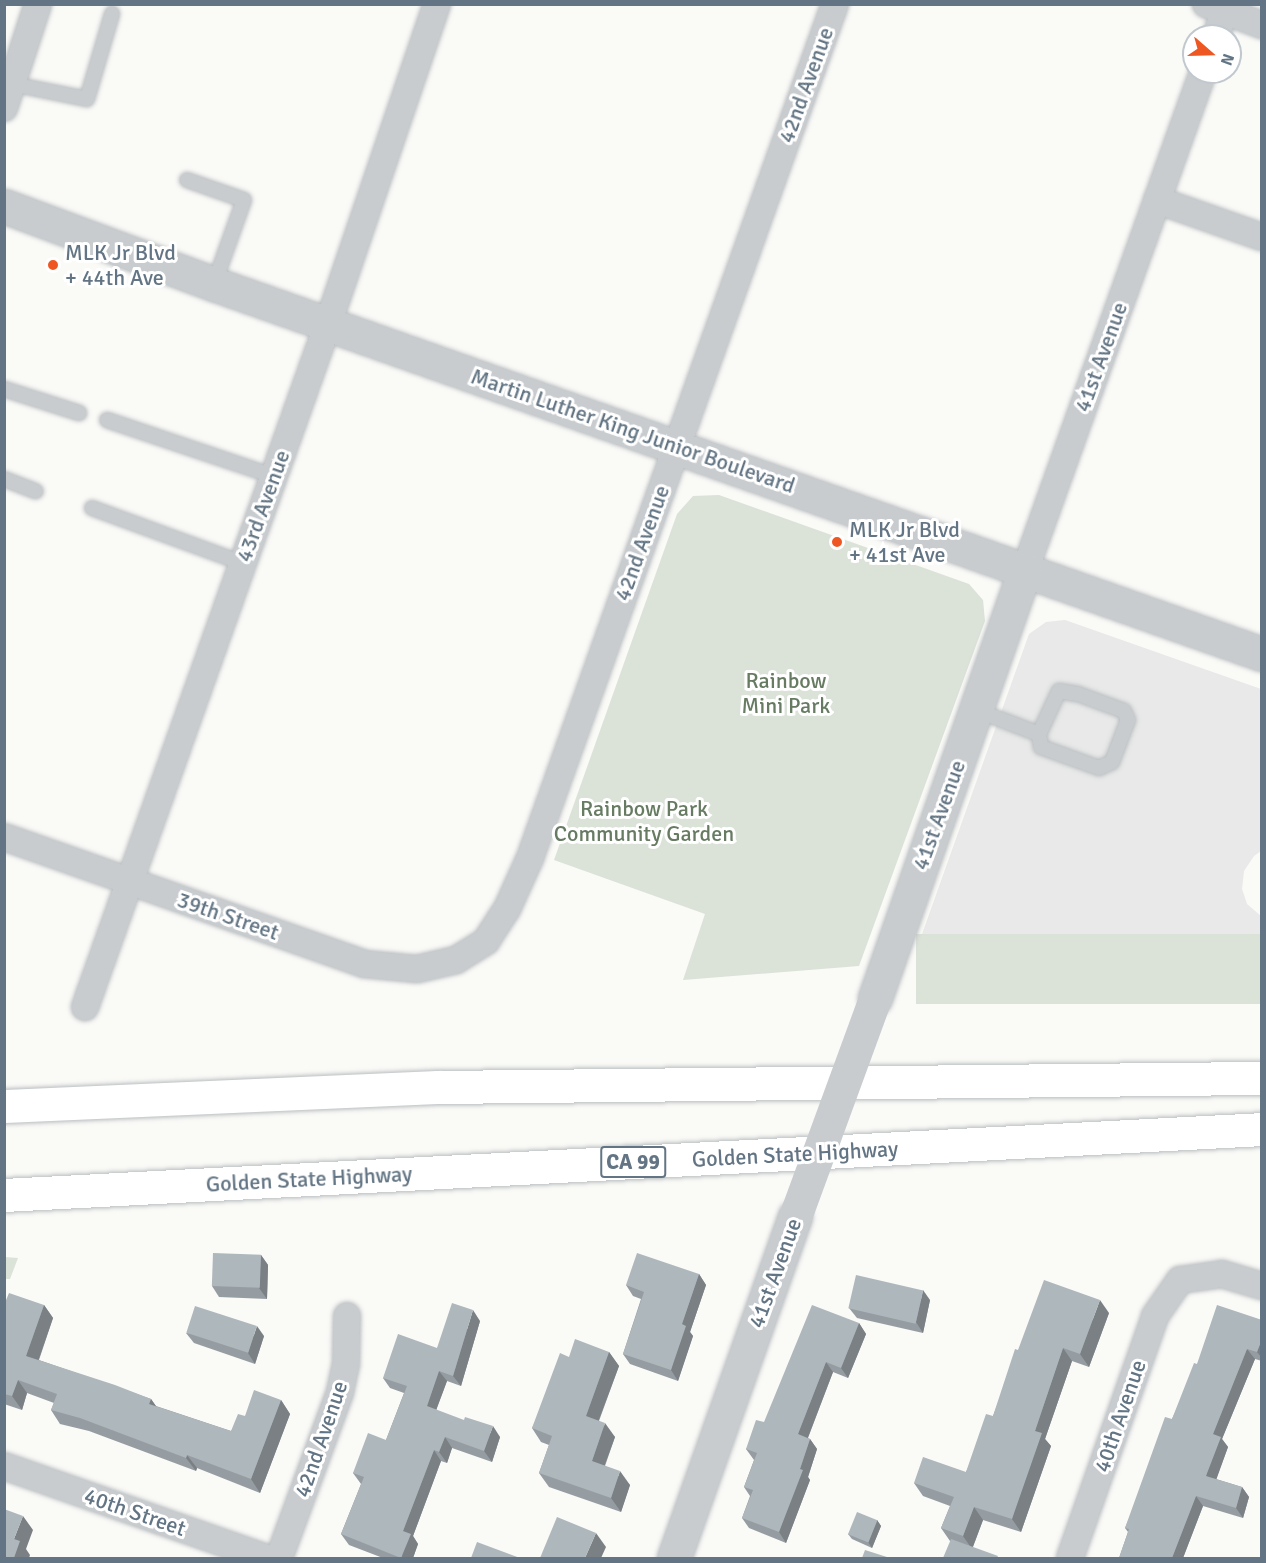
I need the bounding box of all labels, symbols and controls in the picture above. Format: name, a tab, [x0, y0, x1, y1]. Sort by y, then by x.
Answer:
street label: 42nd Avenue	[773, 24, 839, 146]
north arrow	[1182, 24, 1242, 84]
text: N	[1216, 51, 1238, 68]
place label: MLK Jr Blvd + 44th Ave	[65, 239, 176, 290]
marker: MLK Jr Blvd + 44th Ave	[46, 258, 60, 272]
street label: 41st Avenue	[1069, 299, 1133, 415]
street label: Martin Luther King Junior Boulevard	[468, 363, 798, 499]
street label: 43rd Avenue	[231, 447, 295, 565]
street label: 42nd Avenue	[609, 482, 675, 604]
place label: MLK Jr Blvd + 41st Ave	[849, 516, 960, 568]
marker: MLK Jr Blvd + 41st Ave	[830, 535, 844, 549]
park label: Rainbow Mini Park	[742, 667, 830, 718]
street label: 41st Avenue	[907, 757, 971, 873]
park label: Rainbow Park Community Garden	[554, 795, 734, 846]
street label: 39th Street	[174, 886, 282, 946]
street label: Golden State Highway	[691, 1135, 899, 1173]
road number: CA 99	[600, 1144, 666, 1180]
street label: Golden State Highway	[205, 1160, 413, 1198]
street label: 41st Avenue	[743, 1215, 807, 1331]
street label: 40th Avenue	[1088, 1356, 1152, 1476]
street label: 42nd Avenue	[289, 1377, 353, 1501]
street label: 40th Street	[81, 1482, 189, 1542]

